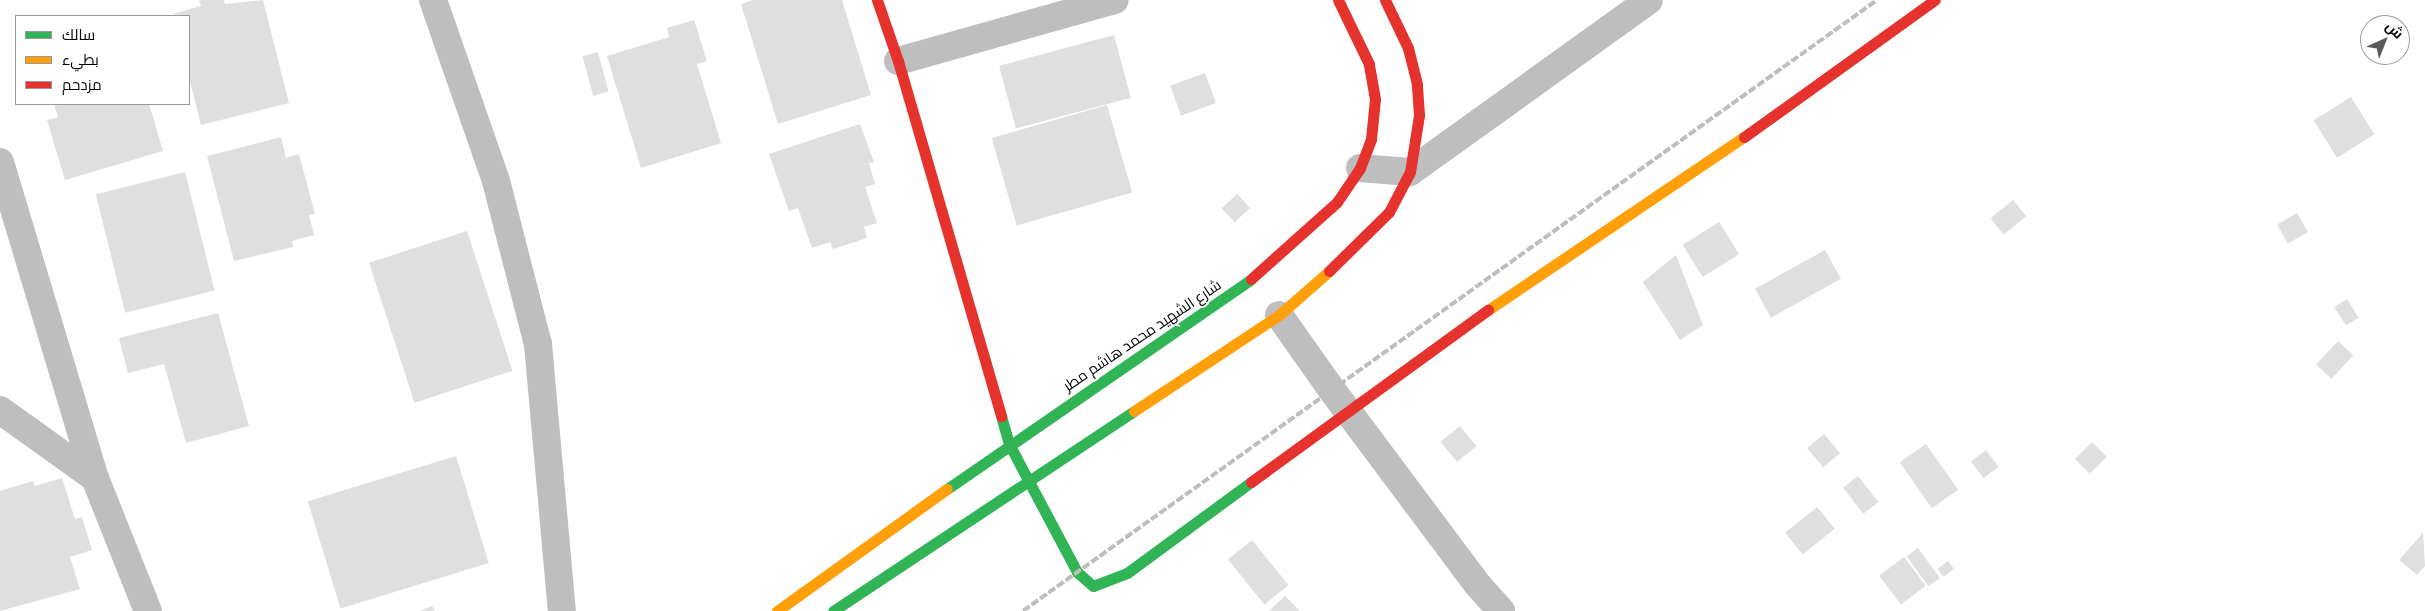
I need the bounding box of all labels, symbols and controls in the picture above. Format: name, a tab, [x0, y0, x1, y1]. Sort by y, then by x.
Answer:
legend	[15, 15, 190, 105]
north arrow	[2360, 15, 2410, 65]
text: ش	[2383, 17, 2407, 42]
text: سالك	[62, 25, 95, 43]
text: بطيء	[62, 50, 99, 68]
text: مزدحم	[62, 75, 102, 93]
street label: شارع الشهيد محمد هاشم مطر	[1060, 275, 1224, 395]

